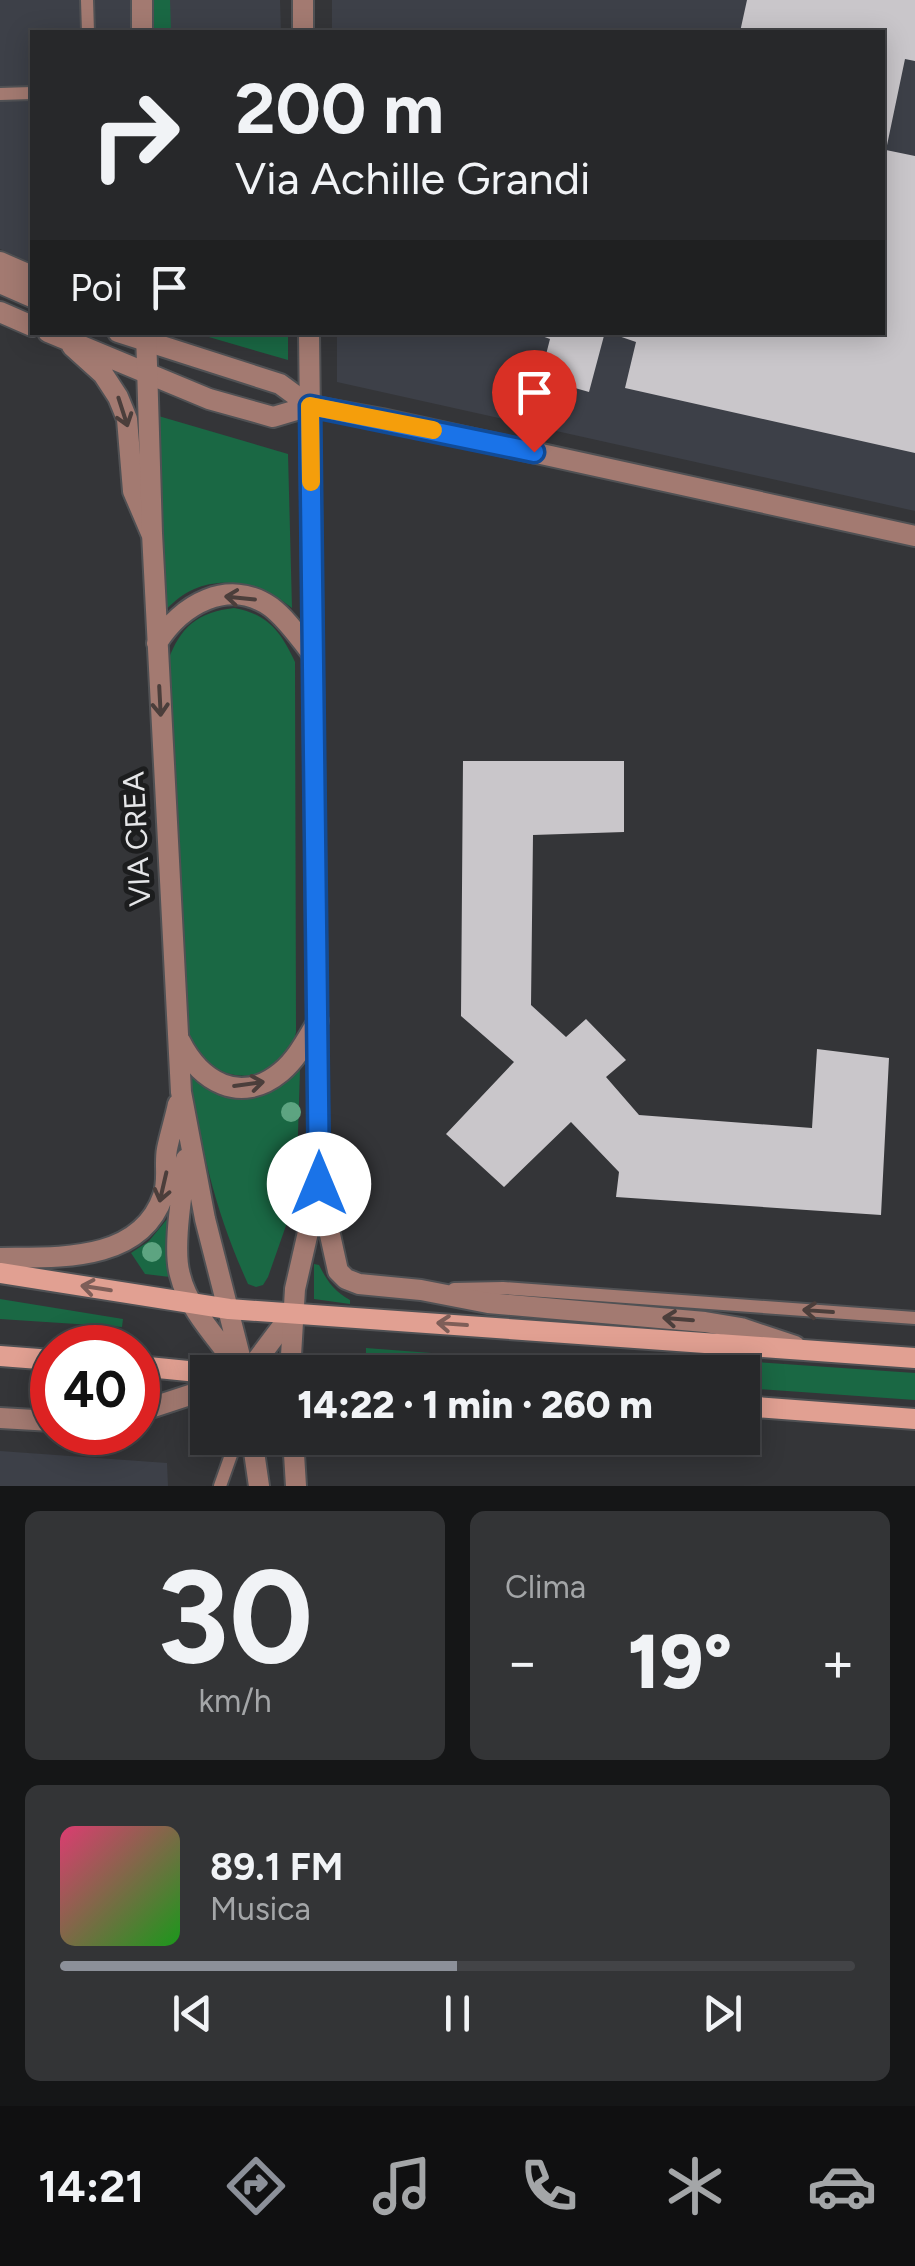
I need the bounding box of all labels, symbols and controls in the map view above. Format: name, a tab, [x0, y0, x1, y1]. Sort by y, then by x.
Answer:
text: 200 m	[235, 66, 444, 151]
icon: right	[70, 70, 200, 200]
text: Via Achille Grandi	[235, 151, 591, 205]
icon: arrive	[142, 260, 197, 315]
text: Poi	[70, 265, 122, 311]
pin	[492, 350, 577, 453]
icon: arrive	[507, 365, 562, 420]
one-way arrow	[115, 396, 133, 428]
one-way arrow	[224, 588, 257, 607]
one-way arrow	[151, 684, 170, 716]
street label: VIA CREA	[114, 770, 159, 907]
one-way arrow	[232, 1075, 265, 1093]
position arrow	[267, 1132, 371, 1236]
one-way arrow	[153, 1170, 171, 1202]
one-way arrow	[81, 1279, 113, 1297]
one-way arrow	[802, 1301, 834, 1320]
one-way arrow	[662, 1310, 695, 1329]
one-way arrow	[436, 1314, 468, 1333]
speed limit sign: 40	[30, 1325, 160, 1455]
text: 14:22 · 1 min · 260 m	[297, 1382, 653, 1428]
text: 30	[157, 1539, 313, 1695]
text: Clima	[505, 1568, 586, 1606]
text: 19°	[628, 1617, 732, 1707]
text: −	[505, 1629, 539, 1695]
text: +	[821, 1629, 855, 1695]
text: km/h	[198, 1682, 272, 1720]
text: 89.1 FM	[210, 1844, 343, 1890]
text: Musica	[210, 1890, 311, 1928]
icon: previous	[165, 1986, 220, 2041]
icon: pause	[430, 1986, 485, 2041]
icon: next	[695, 1986, 750, 2041]
icon: directions	[221, 2151, 291, 2221]
icon: music	[367, 2151, 437, 2221]
icon: phone	[514, 2151, 584, 2221]
icon: climate	[660, 2151, 730, 2221]
icon: car	[807, 2151, 877, 2221]
text: 14:21	[38, 2159, 144, 2213]

